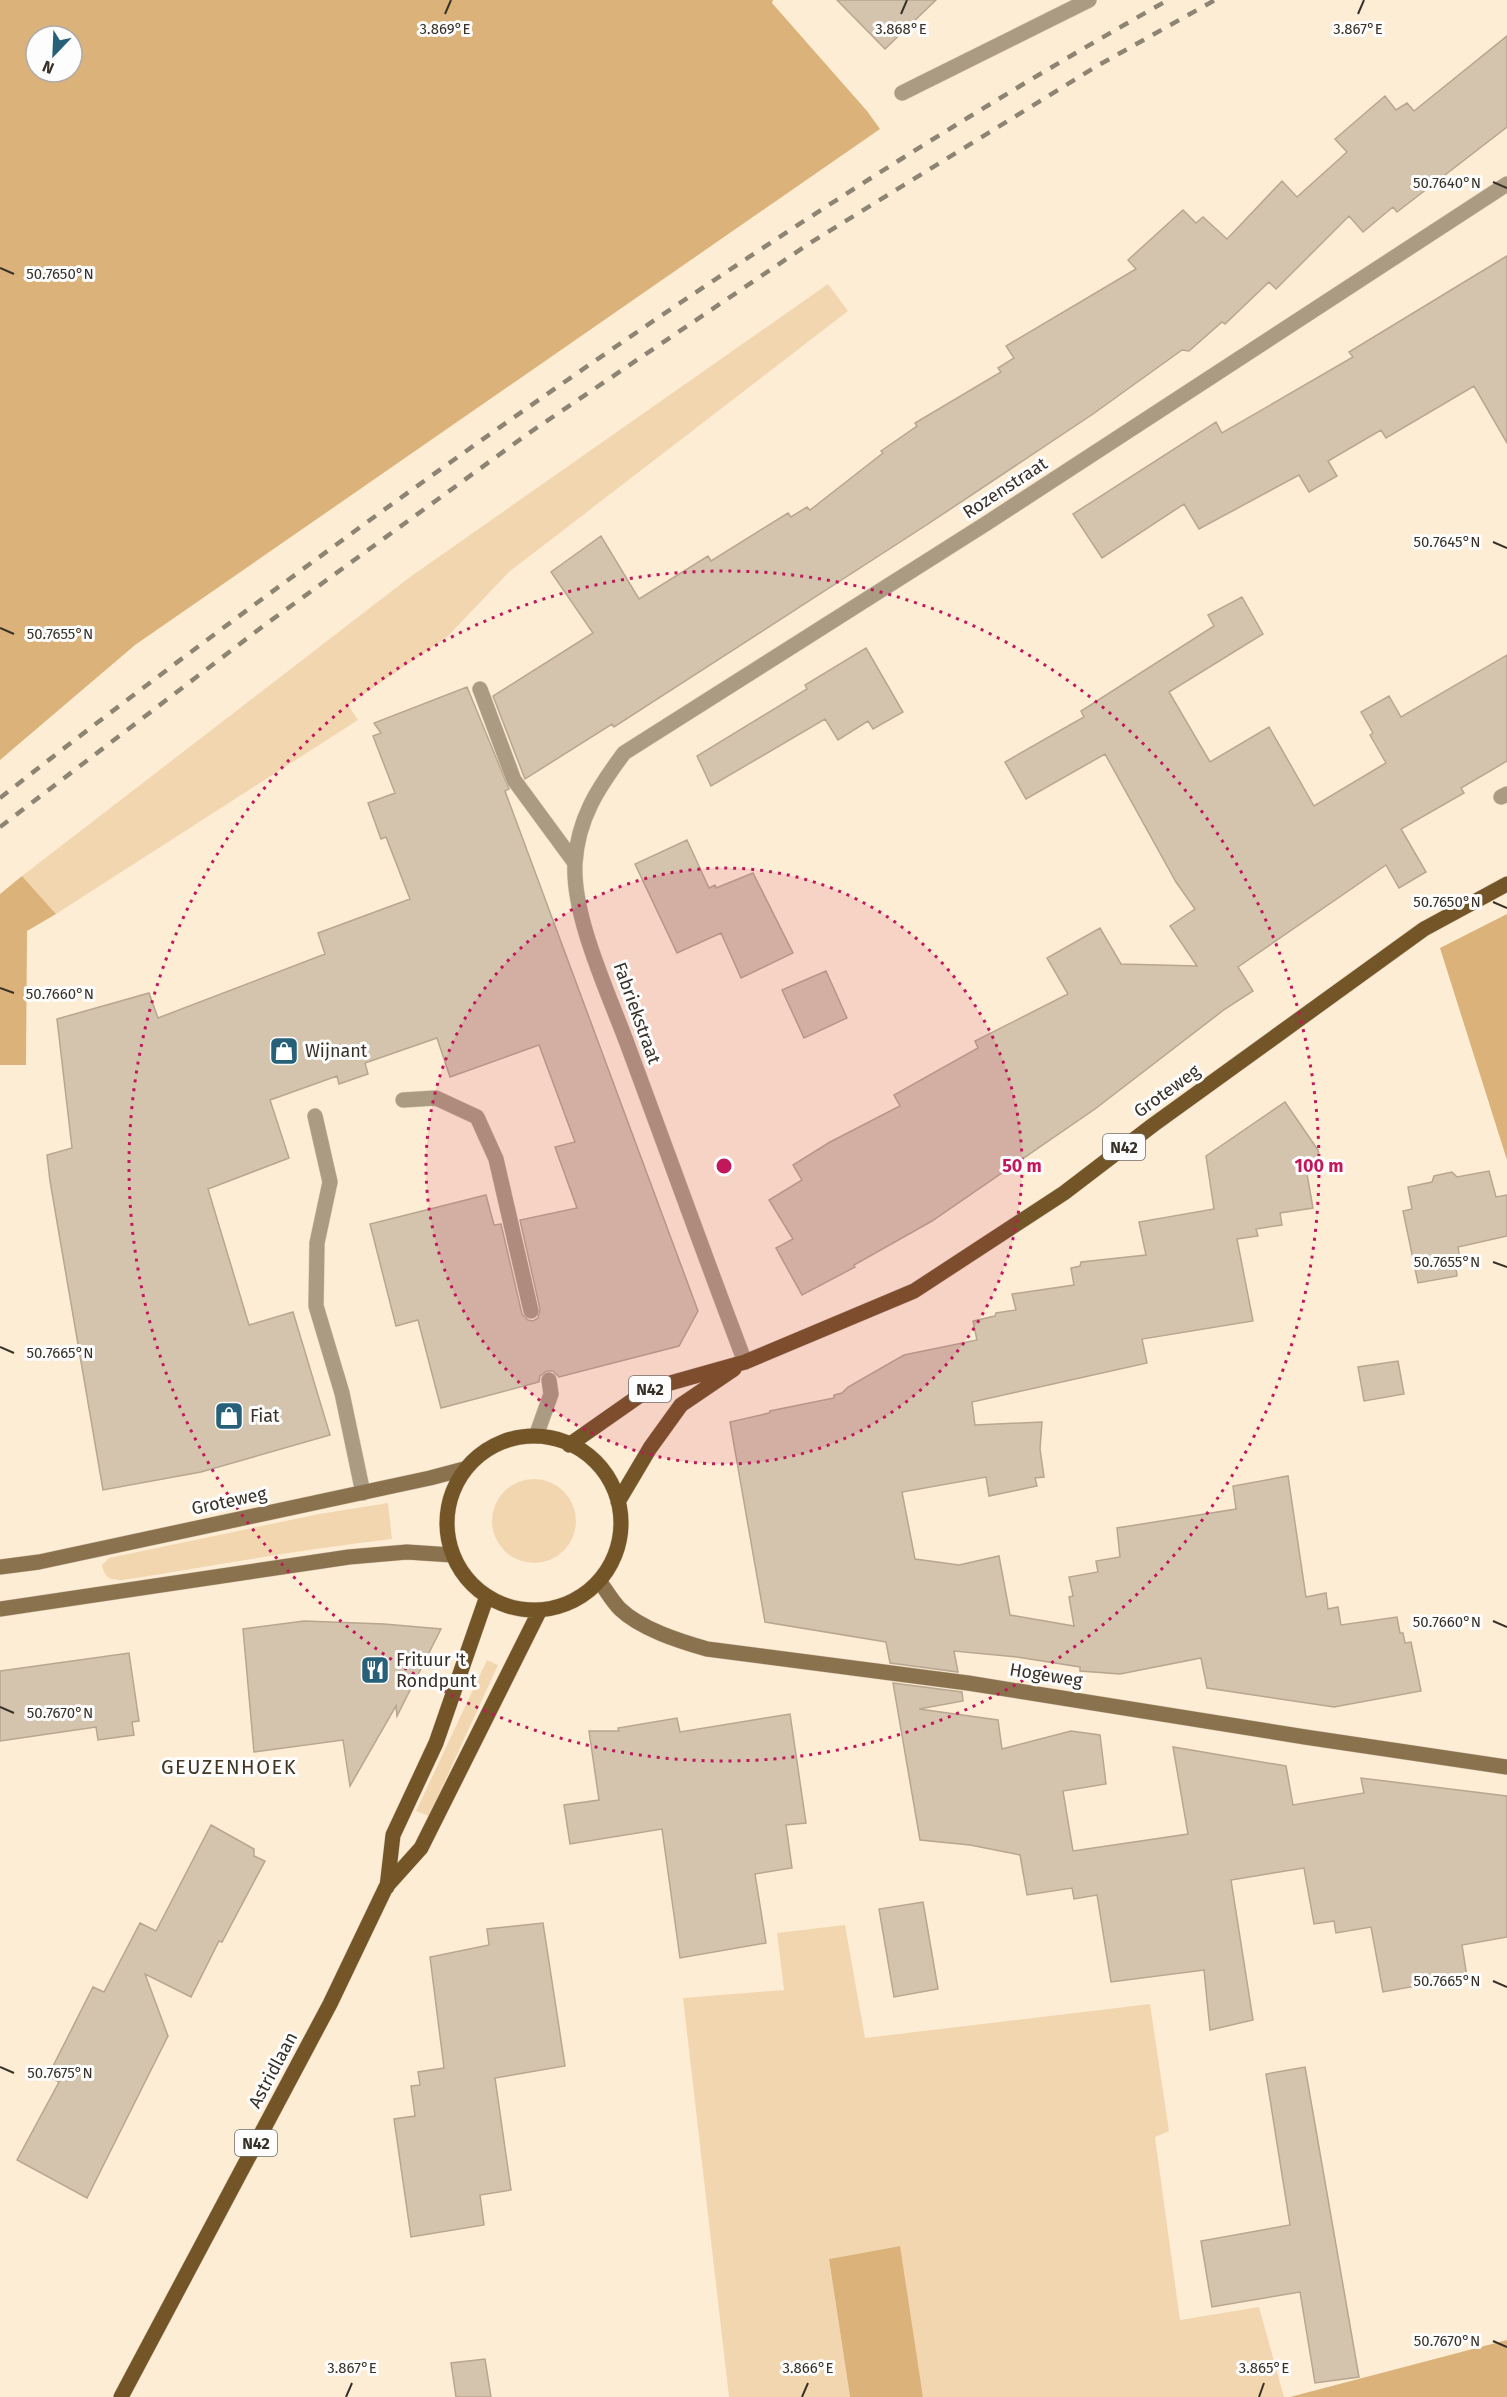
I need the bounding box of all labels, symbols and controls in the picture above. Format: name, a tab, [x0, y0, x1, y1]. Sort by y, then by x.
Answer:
text: 3.869°E	[420, 20, 470, 38]
text: 3.868°E	[875, 20, 927, 38]
text: 3.867°E	[1333, 20, 1383, 38]
north arrow	[24, 24, 84, 84]
text: N	[40, 57, 57, 78]
text: 50.7640°N	[1413, 174, 1481, 192]
text: 50.7650°N	[26, 265, 94, 283]
street label: Rozenstraat	[959, 452, 1052, 523]
text: 50.7645°N	[1413, 533, 1481, 551]
text: 50.7655°N	[27, 625, 93, 643]
text: 50.7650°N	[1413, 893, 1481, 911]
street label: Fabriekstraat	[608, 959, 666, 1067]
text: 50.7660°N	[26, 985, 94, 1003]
shop icon: Wijnant	[268, 1035, 300, 1067]
place label: Wijnant	[305, 1040, 368, 1062]
street label: Groteweg	[1130, 1059, 1205, 1122]
road number: N42	[1103, 1134, 1145, 1160]
text: 50 m	[1002, 1155, 1042, 1177]
text: 100 m	[1295, 1155, 1343, 1177]
centre of rings	[714, 1156, 734, 1176]
text: 50.7655°N	[1414, 1253, 1480, 1271]
text: 50.7665°N	[26, 1344, 94, 1362]
road number: N42	[629, 1376, 671, 1402]
shop icon: Fiat	[213, 1400, 245, 1432]
place label: Fiat	[250, 1405, 280, 1427]
street label: Groteweg	[189, 1482, 269, 1520]
text: 50.7660°N	[1413, 1613, 1481, 1631]
place label: Frituur 't Rondpunt	[396, 1649, 477, 1692]
restaurant icon: Frituur 't Rondpunt	[359, 1654, 391, 1686]
street label: Hogeweg	[1008, 1658, 1085, 1692]
text: 50.7670°N	[27, 1704, 93, 1722]
district label: GEUZENHOEK	[161, 1755, 297, 1779]
text: 50.7665°N	[1413, 1972, 1481, 1990]
street label: Astridlaan	[244, 2028, 302, 2112]
text: 50.7675°N	[27, 2064, 93, 2082]
road number: N42	[235, 2130, 277, 2156]
text: 50.7670°N	[1414, 2332, 1480, 2350]
text: 3.867°E	[327, 2359, 377, 2377]
text: 3.866°E	[782, 2359, 834, 2377]
text: 3.865°E	[1239, 2359, 1289, 2377]

